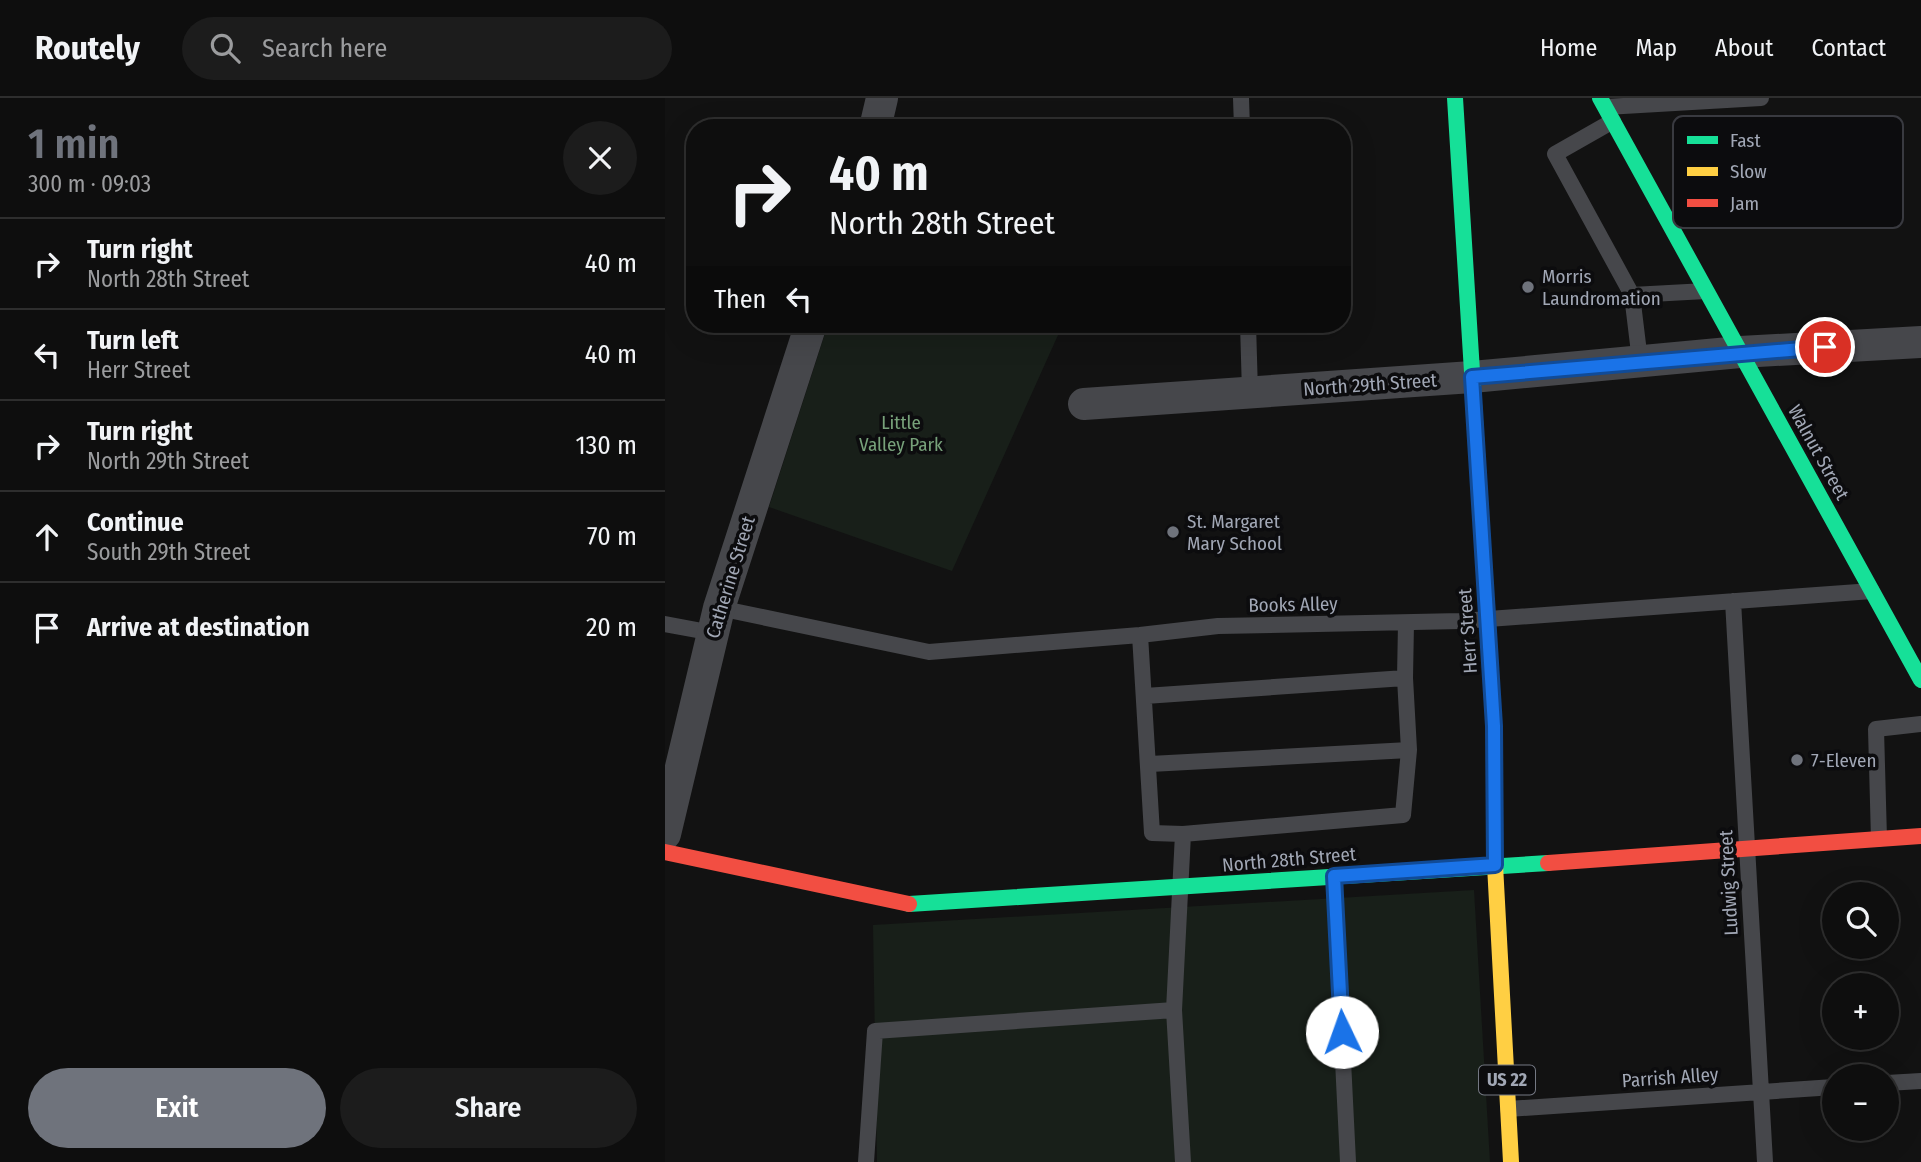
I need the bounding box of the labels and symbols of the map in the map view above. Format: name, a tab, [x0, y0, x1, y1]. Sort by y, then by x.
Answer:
legend	[1673, 116, 1903, 228]
text: Fast	[1730, 129, 1761, 152]
text: Slow	[1730, 160, 1767, 183]
text: Jam	[1730, 192, 1759, 215]
place label: Morris Laundromation	[1542, 265, 1661, 310]
marker: Morris Laundromation	[1520, 279, 1536, 295]
pin	[1795, 317, 1855, 377]
street label: North 29th Street	[1303, 368, 1438, 401]
street label: Walnut Street	[1783, 401, 1854, 504]
park label: Little Valley Park	[859, 411, 943, 456]
place label: St. Margaret Mary School	[1187, 510, 1282, 555]
street label: Catherine Street	[701, 513, 760, 641]
marker: St. Margaret Mary School	[1165, 524, 1181, 540]
street label: Herr Street	[1453, 587, 1482, 674]
street label: Books Alley	[1248, 592, 1338, 617]
place label: 7-Eleven	[1811, 749, 1877, 772]
marker: 7-Eleven	[1789, 752, 1805, 768]
street label: Ludwig Street	[1714, 829, 1743, 936]
street label: North 28th Street	[1221, 842, 1358, 877]
position arrow	[1305, 995, 1379, 1069]
street label: Parrish Alley	[1621, 1063, 1720, 1092]
road number: US 22	[1479, 1065, 1535, 1094]

